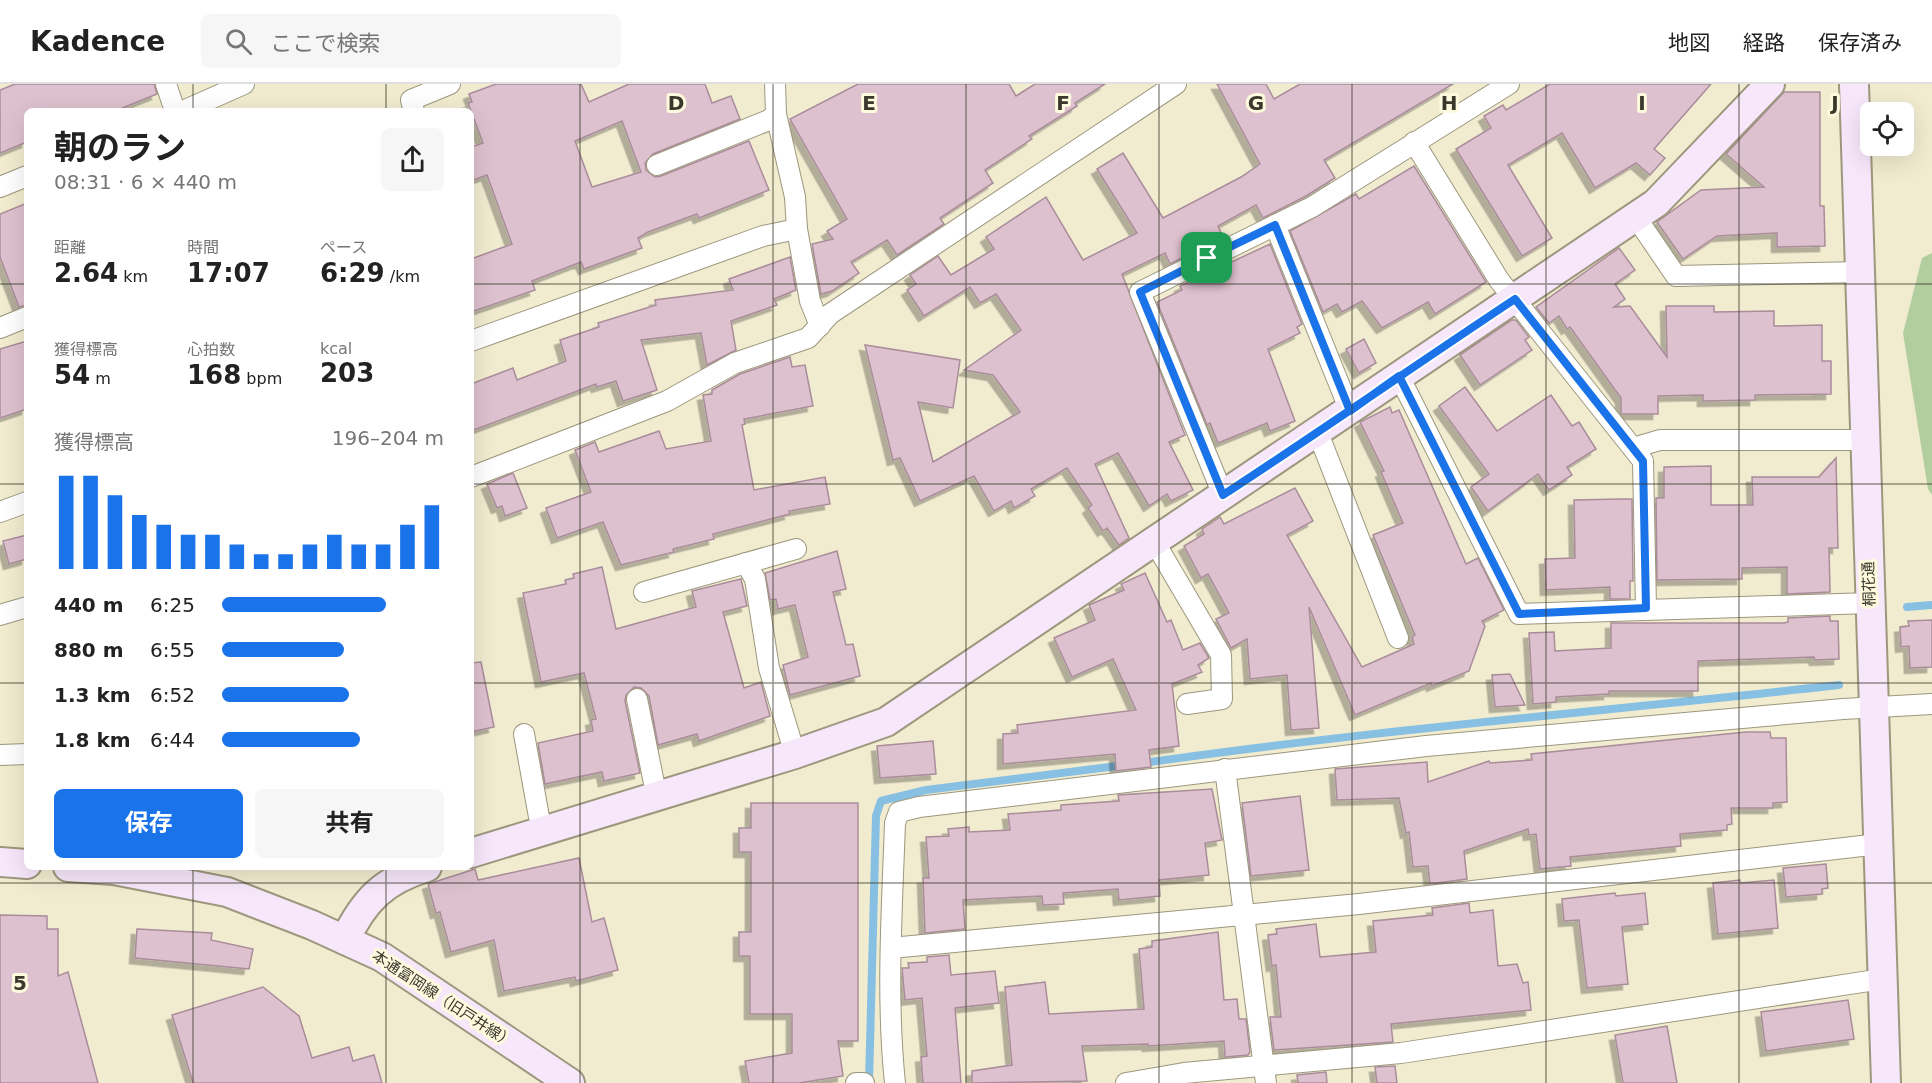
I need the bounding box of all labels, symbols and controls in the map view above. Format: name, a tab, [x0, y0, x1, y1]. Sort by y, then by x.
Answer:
search box	[201, 14, 621, 68]
text: Kadence	[30, 25, 165, 58]
icon: search	[222, 25, 255, 58]
text: ここで検索	[270, 31, 380, 56]
text: 地図	[1668, 31, 1710, 55]
text: 経路	[1743, 31, 1785, 55]
text: 保存済み	[1818, 31, 1902, 55]
text: D	[668, 91, 684, 115]
text: E	[862, 91, 876, 115]
text: F	[1056, 91, 1070, 115]
text: G	[1248, 91, 1264, 115]
text: H	[1441, 91, 1457, 115]
text: I	[1638, 91, 1646, 115]
text: J	[1829, 91, 1839, 115]
map controls	[1860, 102, 1914, 156]
button: locate	[1860, 102, 1914, 156]
text: 朝のラン	[54, 128, 186, 167]
button: share	[381, 128, 444, 191]
text: 08:31 · 6 × 440 m	[54, 170, 237, 194]
pin	[1181, 232, 1232, 283]
text: 距離	[54, 238, 86, 257]
text: 時間	[187, 238, 219, 257]
text: ペース	[320, 238, 367, 257]
icon: arrive	[1190, 241, 1223, 274]
text: 2.64	[54, 258, 118, 288]
text: 17:07	[187, 258, 270, 288]
text: 6:29	[320, 258, 385, 288]
text: km	[118, 267, 148, 286]
text: /km	[385, 267, 420, 286]
text: kcal	[320, 339, 352, 358]
text: 獲得標高	[54, 340, 118, 359]
text: 心拍数	[187, 340, 235, 359]
text: 203	[320, 358, 374, 388]
text: 54	[54, 360, 90, 390]
text: 168	[187, 360, 241, 390]
text: m	[90, 369, 111, 388]
text: bpm	[241, 369, 282, 388]
text: 196–204 m	[332, 426, 444, 450]
text: 獲得標高	[54, 430, 134, 454]
street label: 桐花通	[1859, 561, 1879, 607]
text: 440 m	[54, 593, 124, 617]
text: 6:25	[150, 593, 195, 617]
text: 880 m	[54, 638, 124, 662]
text: 6:55	[150, 638, 195, 662]
text: 1.3 km	[54, 683, 131, 707]
text: 6:52	[150, 683, 195, 707]
text: 1.8 km	[54, 728, 131, 752]
text: 6:44	[150, 728, 195, 752]
button: 保存	[54, 789, 243, 858]
button: 共有	[255, 789, 444, 858]
street label: 本通富岡線（旧戸井線）	[369, 947, 517, 1051]
text: 5	[13, 971, 27, 995]

